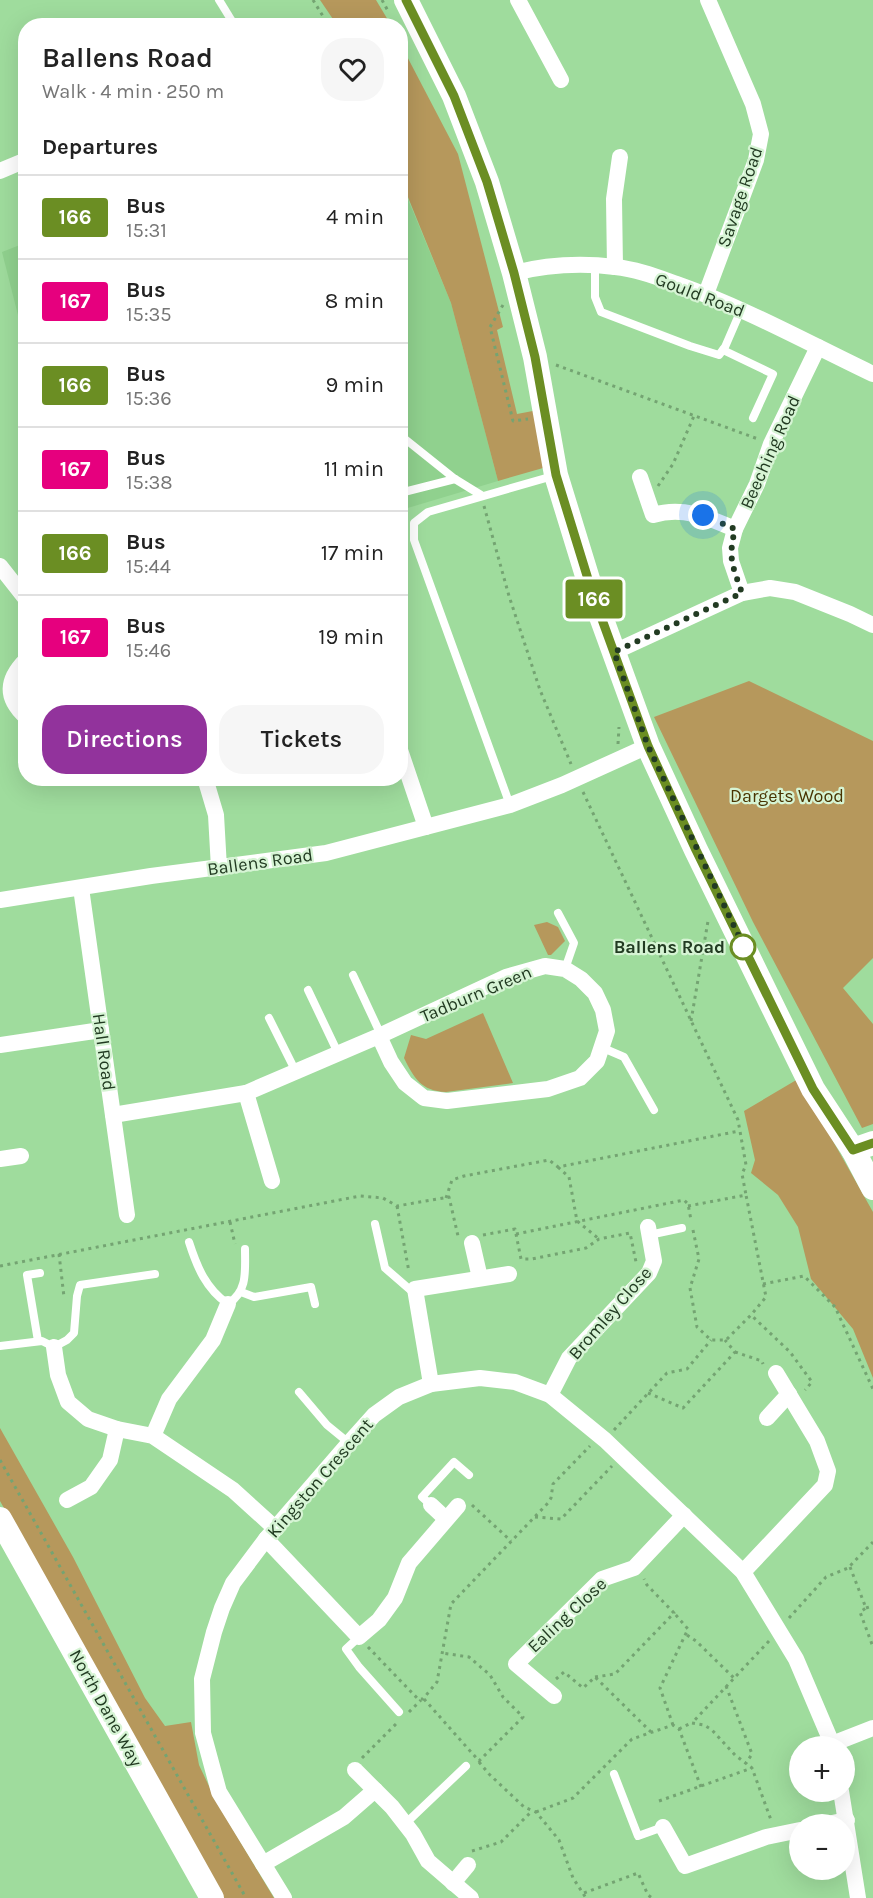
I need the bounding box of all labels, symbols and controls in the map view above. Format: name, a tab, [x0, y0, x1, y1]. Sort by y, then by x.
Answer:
button: heart	[321, 38, 384, 101]
text: Ballens Road	[42, 41, 213, 74]
text: Walk · 4 min · 250 m	[42, 80, 224, 103]
text: Departures	[42, 134, 158, 160]
street label: Savage Road	[713, 144, 767, 250]
text: Bus	[126, 193, 166, 219]
text: 4 min	[326, 204, 384, 230]
text: 166	[59, 205, 91, 229]
text: 15:31	[126, 219, 167, 242]
street label: Gould Road	[652, 268, 748, 322]
text: Bus	[126, 277, 166, 303]
text: 8 min	[325, 288, 384, 314]
text: 167	[60, 289, 90, 313]
text: 15:35	[126, 303, 172, 326]
text: Bus	[126, 361, 166, 387]
text: 9 min	[326, 372, 384, 398]
text: 166	[59, 373, 91, 397]
text: 15:36	[126, 387, 172, 410]
street label: Beeching Road	[735, 392, 805, 512]
text: Bus	[126, 445, 166, 471]
text: 11 min	[324, 456, 384, 482]
text: 167	[60, 457, 90, 481]
text: 15:38	[126, 471, 173, 494]
your location	[688, 500, 718, 530]
text: Bus	[126, 529, 166, 555]
text: 17 min	[321, 540, 384, 566]
text: 166	[59, 541, 91, 565]
text: 15:44	[126, 555, 171, 578]
line badge: 166	[560, 580, 628, 618]
text: 166	[578, 587, 610, 611]
text: Bus	[126, 613, 166, 639]
text: 19 min	[318, 624, 384, 650]
text: 167	[60, 625, 90, 649]
text: 15:46	[126, 639, 171, 662]
button: Directions	[42, 705, 207, 774]
button: Tickets	[219, 705, 384, 774]
park label: Dargets Wood	[730, 785, 844, 807]
street label: Ballens Road	[206, 844, 314, 880]
marker: Ballens Road	[730, 934, 756, 960]
place label: Ballens Road	[614, 936, 725, 958]
street label: Tadburn Green	[417, 961, 535, 1027]
street label: Hall Road	[88, 1012, 120, 1092]
street label: Bromley Close	[564, 1262, 656, 1364]
street label: Kingston Crescent	[262, 1414, 378, 1542]
street label: Ealing Close	[523, 1573, 611, 1657]
street label: North Dane Way	[65, 1646, 148, 1771]
map controls	[789, 1736, 855, 1880]
button: +	[789, 1736, 855, 1802]
button: −	[789, 1814, 855, 1880]

